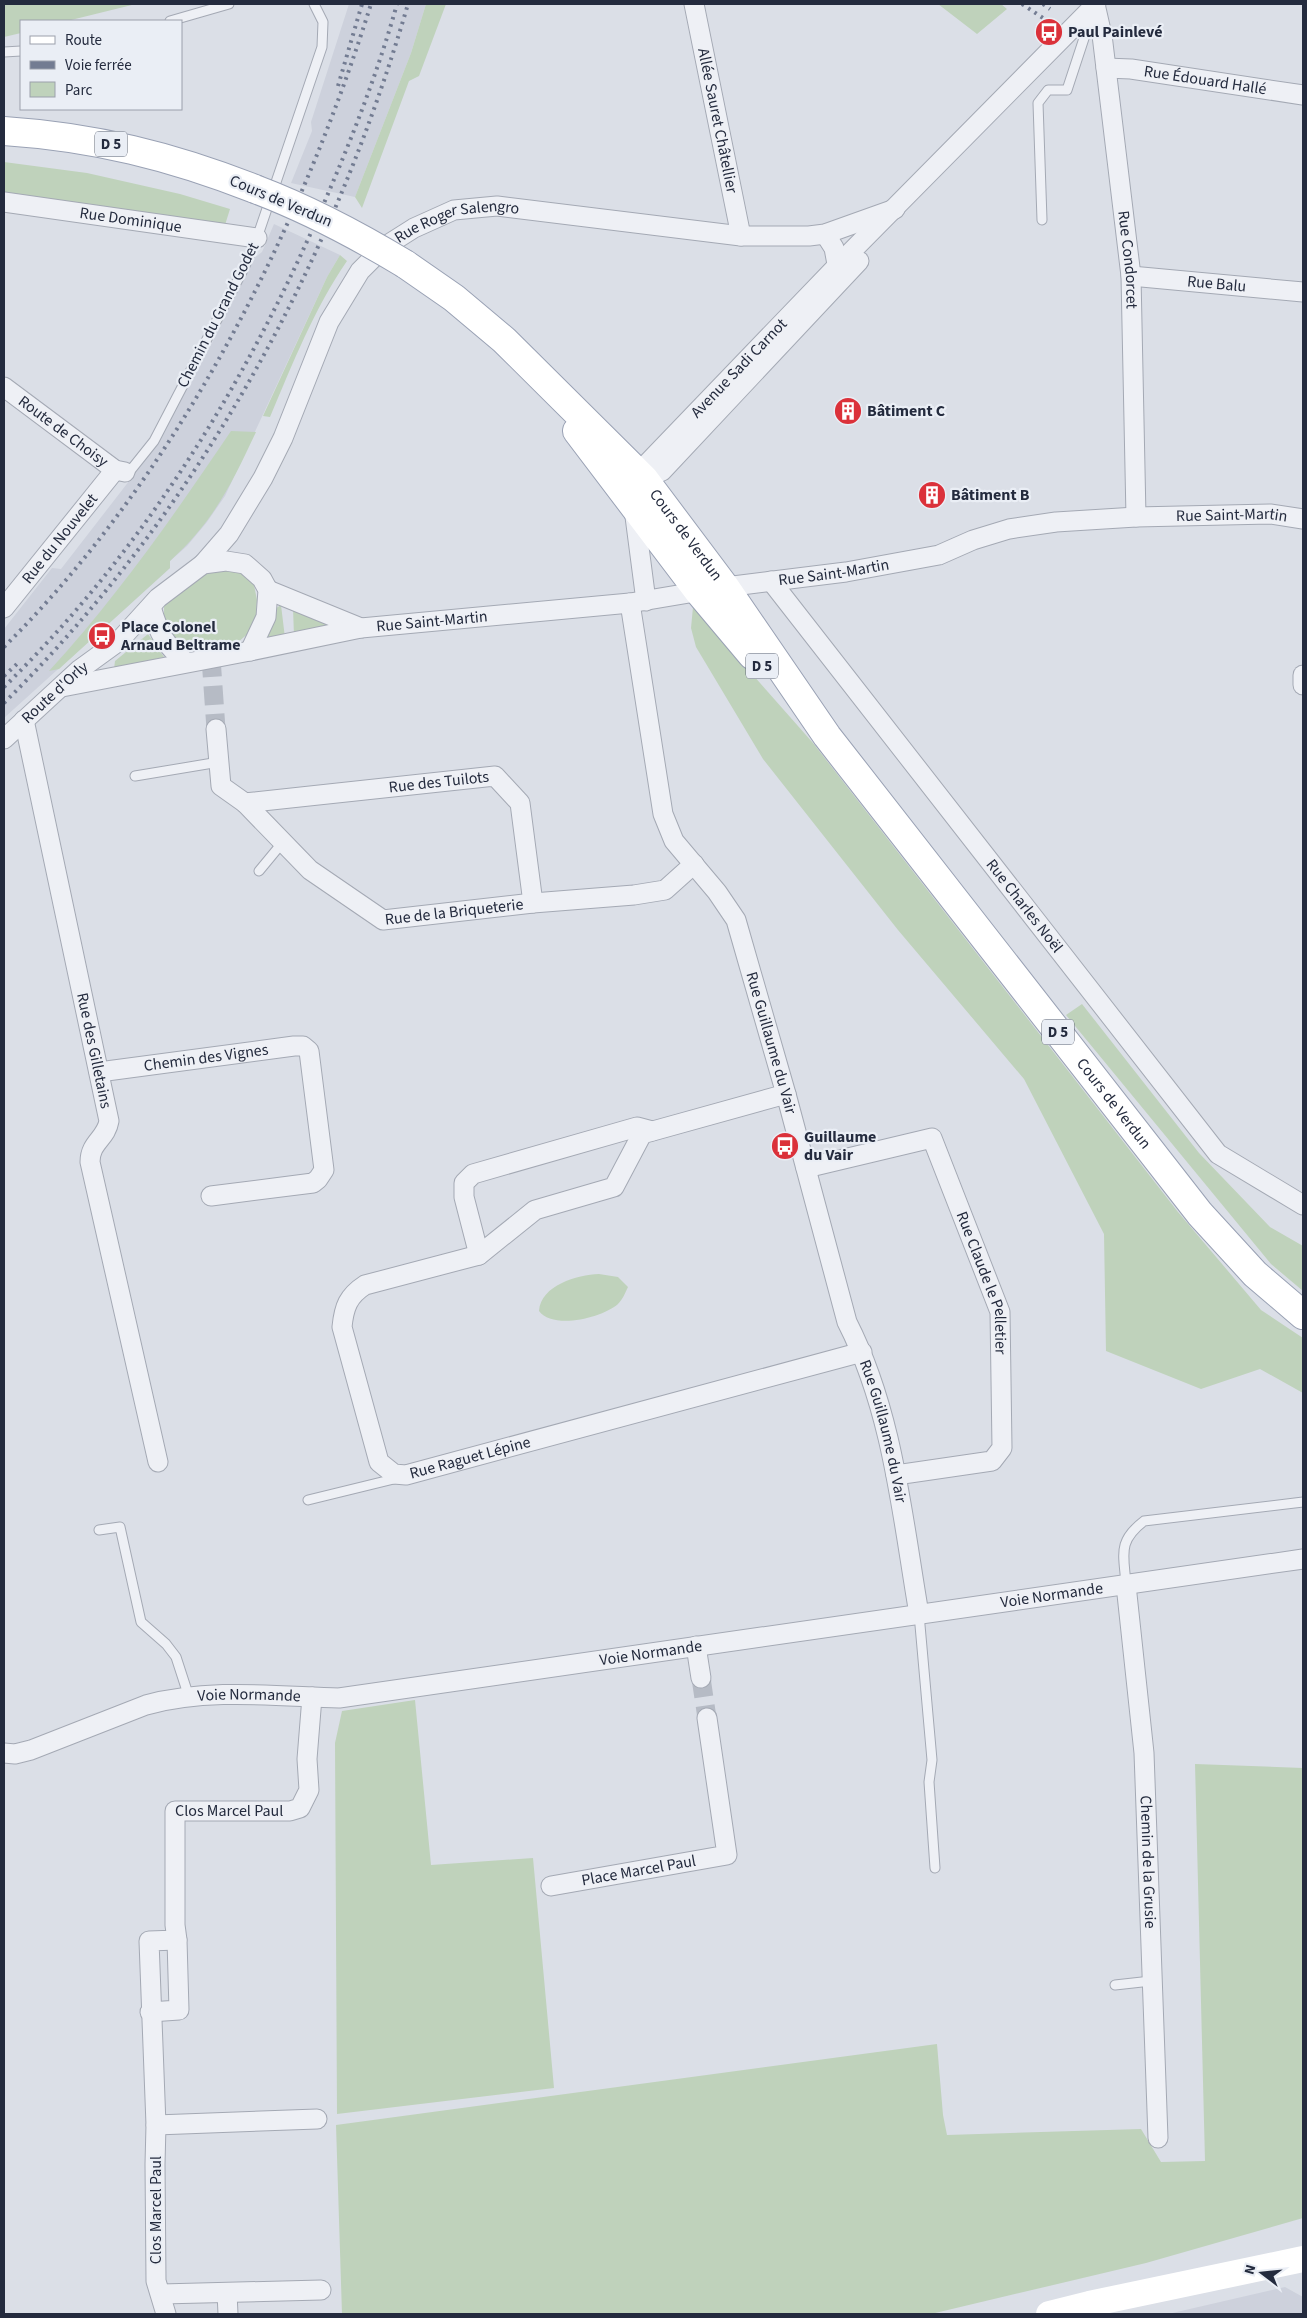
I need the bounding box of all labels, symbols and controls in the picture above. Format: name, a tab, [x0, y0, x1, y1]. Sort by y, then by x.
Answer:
bus stop icon: Paul Painlevé	[1034, 17, 1064, 47]
legend	[20, 20, 182, 110]
place label: Paul Painlevé	[1068, 21, 1163, 43]
text: Route	[65, 30, 102, 51]
street label: Allée Sauret Châtellier	[692, 46, 743, 196]
text: Voie ferrée	[65, 55, 132, 76]
street label: Rue Édouard Hallé	[1142, 60, 1268, 100]
text: Parc	[65, 80, 92, 101]
road number: D 5	[95, 132, 127, 156]
street label: Cours de Verdun	[226, 169, 336, 233]
street label: Rue Roger Salengro	[390, 195, 521, 249]
street label: Rue Dominique	[78, 202, 183, 238]
street label: Rue Condorcet	[1112, 209, 1143, 310]
street label: Chemin du Grand Godet	[172, 238, 264, 391]
street label: Rue Balu	[1186, 270, 1247, 298]
street label: Avenue Sadi Carnot	[686, 313, 792, 423]
street label: Route de Choisy	[14, 390, 113, 473]
building icon: Bâtiment C	[833, 396, 863, 426]
place label: Bâtiment C	[867, 400, 945, 422]
building icon: Bâtiment B	[917, 480, 947, 510]
street label: Cours de Verdun	[644, 484, 728, 585]
place label: Bâtiment B	[951, 484, 1030, 506]
street label: Rue du Nouvelet	[17, 488, 103, 588]
street label: Rue Saint-Martin	[1176, 503, 1289, 528]
street label: Rue Saint-Martin	[777, 553, 891, 591]
street label: Rue Saint-Martin	[375, 605, 489, 638]
place label: Place Colonel Arnaud Beltrame	[120, 616, 241, 656]
bus stop icon: Place Colonel Arnaud Beltrame	[87, 621, 117, 651]
road number: D 5	[746, 654, 778, 678]
street label: Route d'Orly	[17, 656, 93, 729]
street label: Rue des Tuilots	[388, 766, 490, 798]
street label: Rue Charles Noël	[981, 854, 1068, 957]
street label: Rue de la Briqueterie	[384, 893, 525, 931]
street label: Rue Guillaume du Vair	[740, 969, 802, 1117]
street label: Rue des Gilletains	[71, 991, 117, 1111]
road number: D 5	[1042, 1020, 1074, 1044]
street label: Chemin des Vignes	[142, 1038, 270, 1077]
street label: Cours de Verdun	[1071, 1054, 1156, 1154]
place label: Guillaume du Vair	[804, 1126, 876, 1166]
bus stop icon: Guillaume du Vair	[770, 1131, 800, 1161]
street label: Rue Claude le Pelletier	[951, 1208, 1012, 1355]
street label: Rue Guillaume du Vair	[854, 1356, 912, 1505]
street label: Rue Raguet Lépine	[407, 1431, 533, 1485]
street label: Voie Normande	[999, 1577, 1104, 1614]
street label: Voie Normande	[598, 1635, 704, 1671]
street label: Voie Normande	[197, 1683, 301, 1707]
street label: Chemin de la Grusie	[1135, 1795, 1161, 1929]
street label: Clos Marcel Paul	[175, 1800, 283, 1822]
street label: Place Marcel Paul	[580, 1850, 698, 1891]
street label: Clos Marcel Paul	[145, 2156, 167, 2264]
north arrow	[1237, 2248, 1287, 2298]
text: N	[1240, 2262, 1261, 2277]

